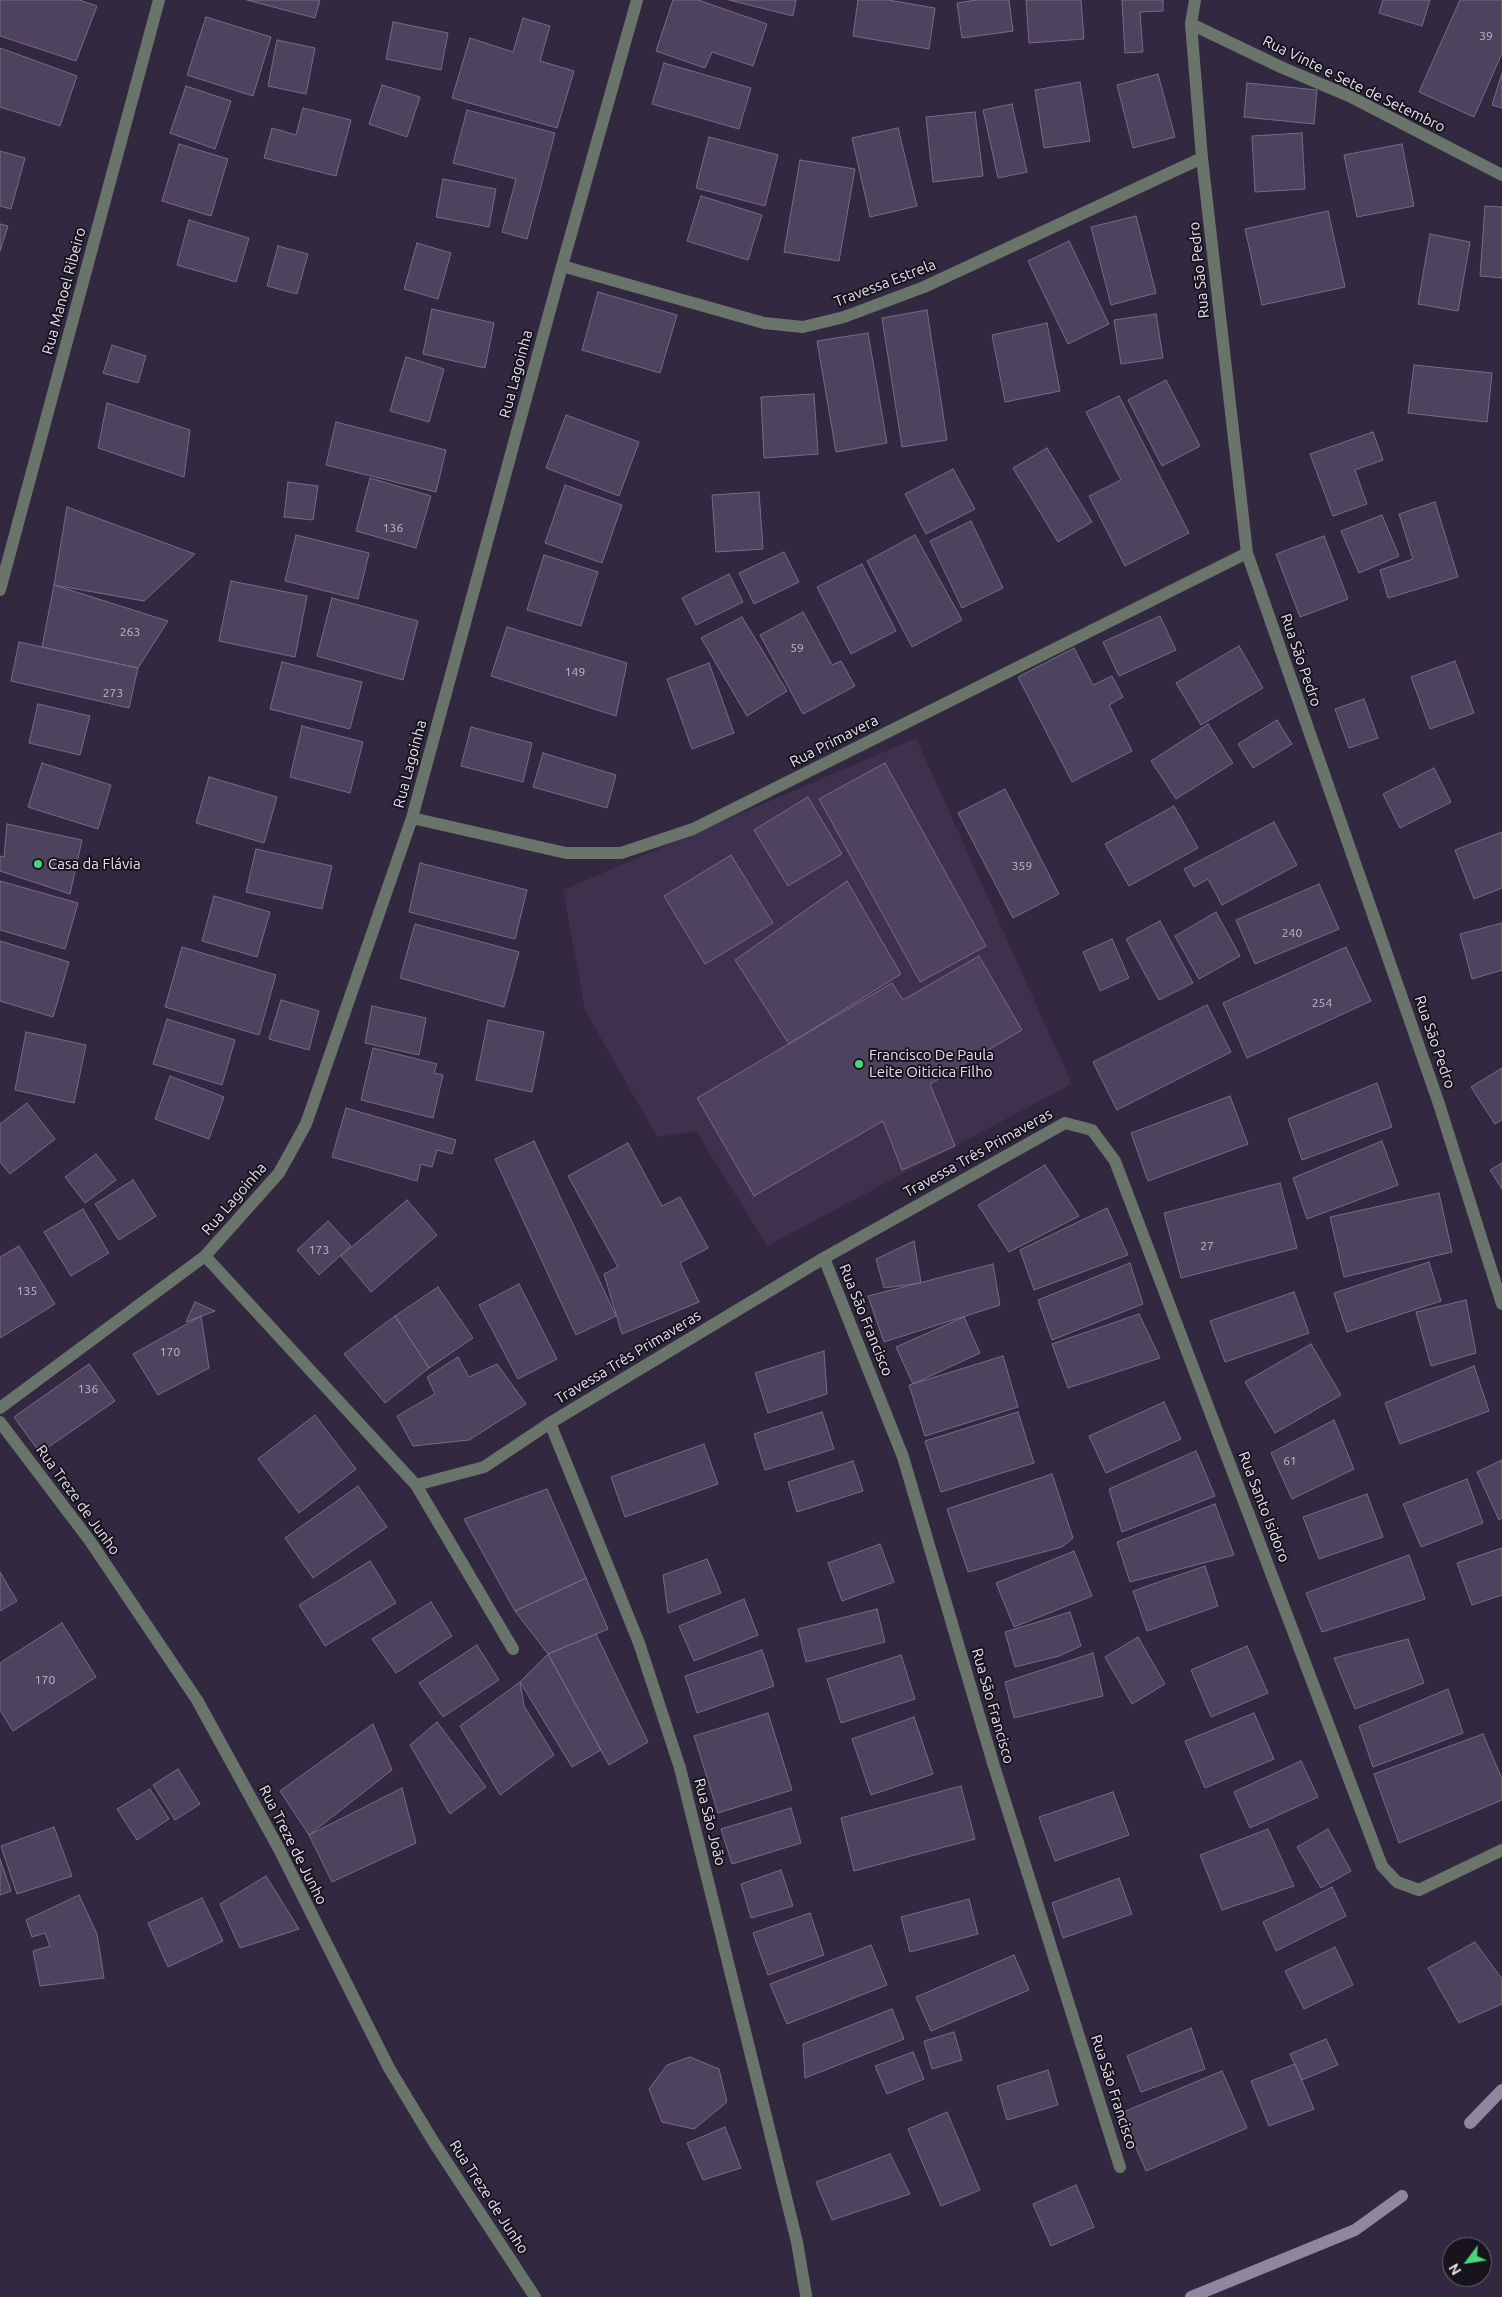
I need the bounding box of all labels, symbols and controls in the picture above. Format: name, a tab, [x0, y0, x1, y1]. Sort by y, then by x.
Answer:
house number: 39	[1479, 29, 1493, 43]
street label: Rua Vinte e Sete de Setembro	[1260, 32, 1448, 136]
street label: Rua São Pedro	[1185, 221, 1213, 319]
street label: Rua Manoel Ribeiro	[38, 225, 90, 357]
street label: Travessa Estrela	[832, 255, 938, 311]
street label: Rua Lagoinha	[496, 328, 536, 420]
house number: 136	[383, 521, 403, 535]
street label: Rua São Pedro	[1277, 611, 1325, 709]
house number: 263	[120, 625, 140, 639]
house number: 59	[790, 641, 804, 655]
house number: 149	[565, 665, 585, 679]
house number: 273	[103, 686, 123, 700]
street label: Rua Primavera	[787, 711, 881, 771]
street label: Rua Lagoinha	[390, 718, 430, 810]
place label: Casa da Flávia	[48, 855, 141, 873]
marker: Casa da Flávia	[32, 858, 44, 870]
house number: 359	[1012, 859, 1032, 873]
house number: 240	[1282, 926, 1302, 940]
street label: Rua São Pedro	[1411, 993, 1459, 1091]
house number: 254	[1312, 996, 1332, 1010]
place label: Francisco De Paula Leite Oiticica Filho	[869, 1046, 994, 1081]
marker: Francisco De Paula Leite Oiticica Filho	[853, 1058, 865, 1070]
street label: Travessa Três Primaveras	[901, 1105, 1055, 1201]
street label: Rua Lagoinha	[198, 1159, 270, 1239]
house number: 27	[1200, 1239, 1214, 1253]
house number: 173	[309, 1243, 329, 1257]
street label: Rua São Francisco	[835, 1261, 897, 1379]
house number: 135	[17, 1284, 37, 1298]
street label: Travessa Três Primaveras	[552, 1306, 704, 1408]
house number: 170	[160, 1345, 180, 1359]
house number: 136	[78, 1382, 98, 1396]
street label: Rua Treze de Junho	[32, 1441, 124, 1559]
street label: Rua Santo Isidoro	[1235, 1449, 1293, 1565]
house number: 61	[1283, 1454, 1297, 1468]
street label: Rua São Francisco	[968, 1646, 1018, 1766]
house number: 170	[35, 1673, 55, 1687]
street label: Rua São João	[690, 1776, 730, 1868]
street label: Rua Treze de Junho	[255, 1782, 331, 1908]
street label: Rua São Francisco	[1087, 2033, 1141, 2151]
street label: Rua Treze de Junho	[446, 2137, 532, 2257]
north arrow	[1442, 2237, 1492, 2287]
text: N	[1445, 2261, 1465, 2278]

